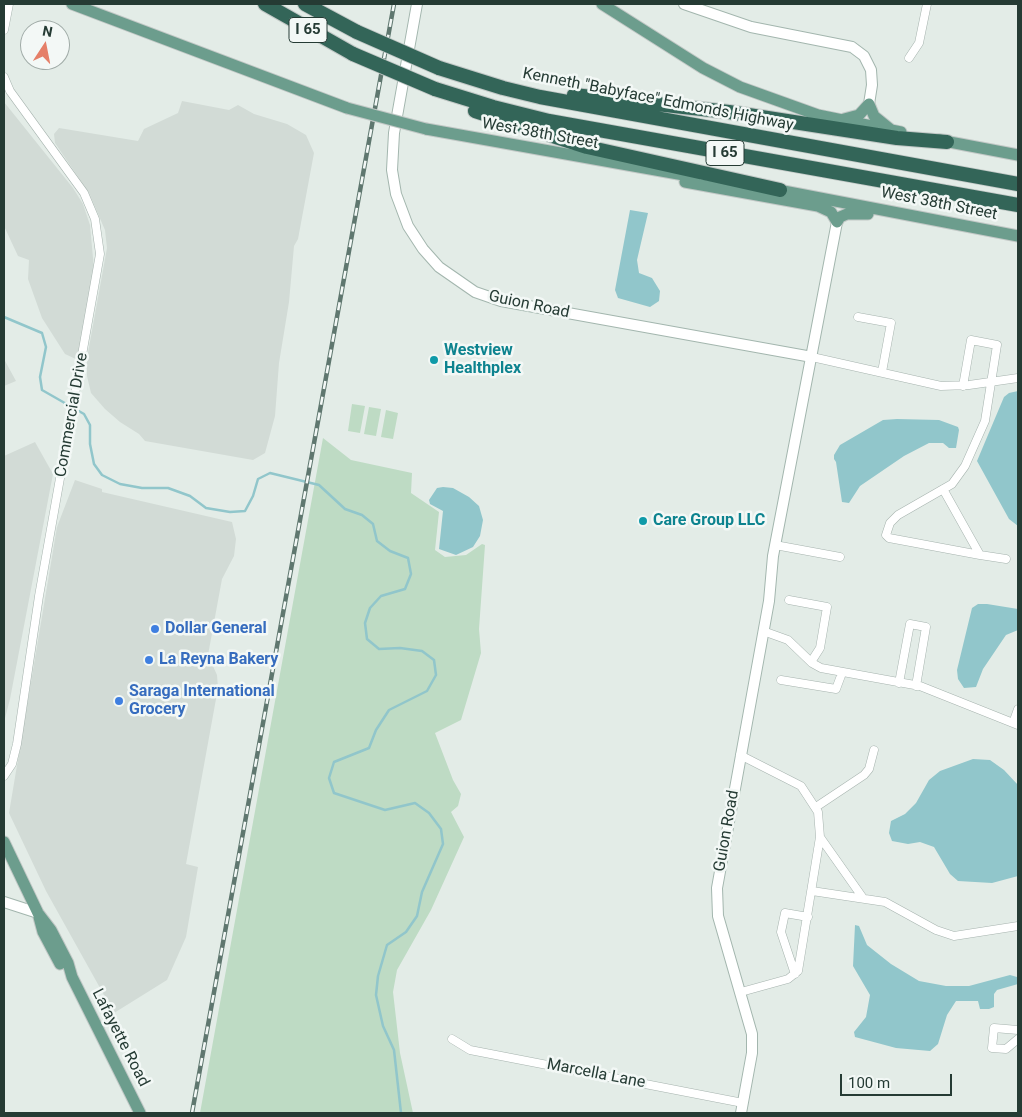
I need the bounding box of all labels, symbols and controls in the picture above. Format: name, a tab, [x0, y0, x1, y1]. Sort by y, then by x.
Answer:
road number: I 65	[289, 18, 327, 42]
north arrow	[20, 20, 70, 70]
text: N	[41, 22, 54, 40]
street label: Kenneth "Babyface" Edmonds Highway	[521, 64, 795, 136]
street label: West 38th Street	[480, 114, 600, 154]
road number: I 65	[706, 140, 744, 166]
street label: West 38th Street	[879, 183, 999, 225]
street label: Guion Road	[487, 287, 571, 323]
place label: Westview Healthplex	[444, 341, 521, 379]
street label: Commercial Drive	[52, 351, 92, 479]
marker: Westview Healthplex	[428, 354, 440, 366]
place label: Care Group LLC	[653, 511, 765, 531]
marker: Care Group LLC	[637, 515, 649, 527]
place label: Dollar General	[165, 619, 267, 639]
marker: Dollar General	[149, 623, 161, 635]
place label: La Reyna Bakery	[159, 650, 278, 670]
marker: La Reyna Bakery	[143, 654, 155, 666]
place label: Saraga International Grocery	[129, 682, 275, 720]
marker: Saraga International Grocery	[113, 695, 125, 707]
street label: Guion Road	[710, 789, 744, 873]
street label: Lafayette Road	[87, 986, 153, 1090]
street label: Marcella Lane	[545, 1055, 647, 1093]
scale bar	[842, 1064, 954, 1096]
text: 100 m	[848, 1074, 890, 1092]

